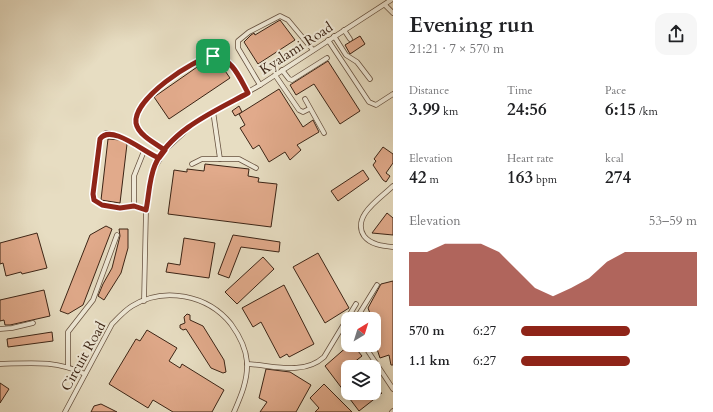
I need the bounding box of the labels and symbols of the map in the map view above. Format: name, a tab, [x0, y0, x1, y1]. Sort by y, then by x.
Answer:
street label: Kyalami Road	[256, 17, 337, 79]
pin	[196, 39, 230, 73]
north arrow	[341, 312, 381, 352]
street label: Circuit Road	[57, 318, 111, 394]

